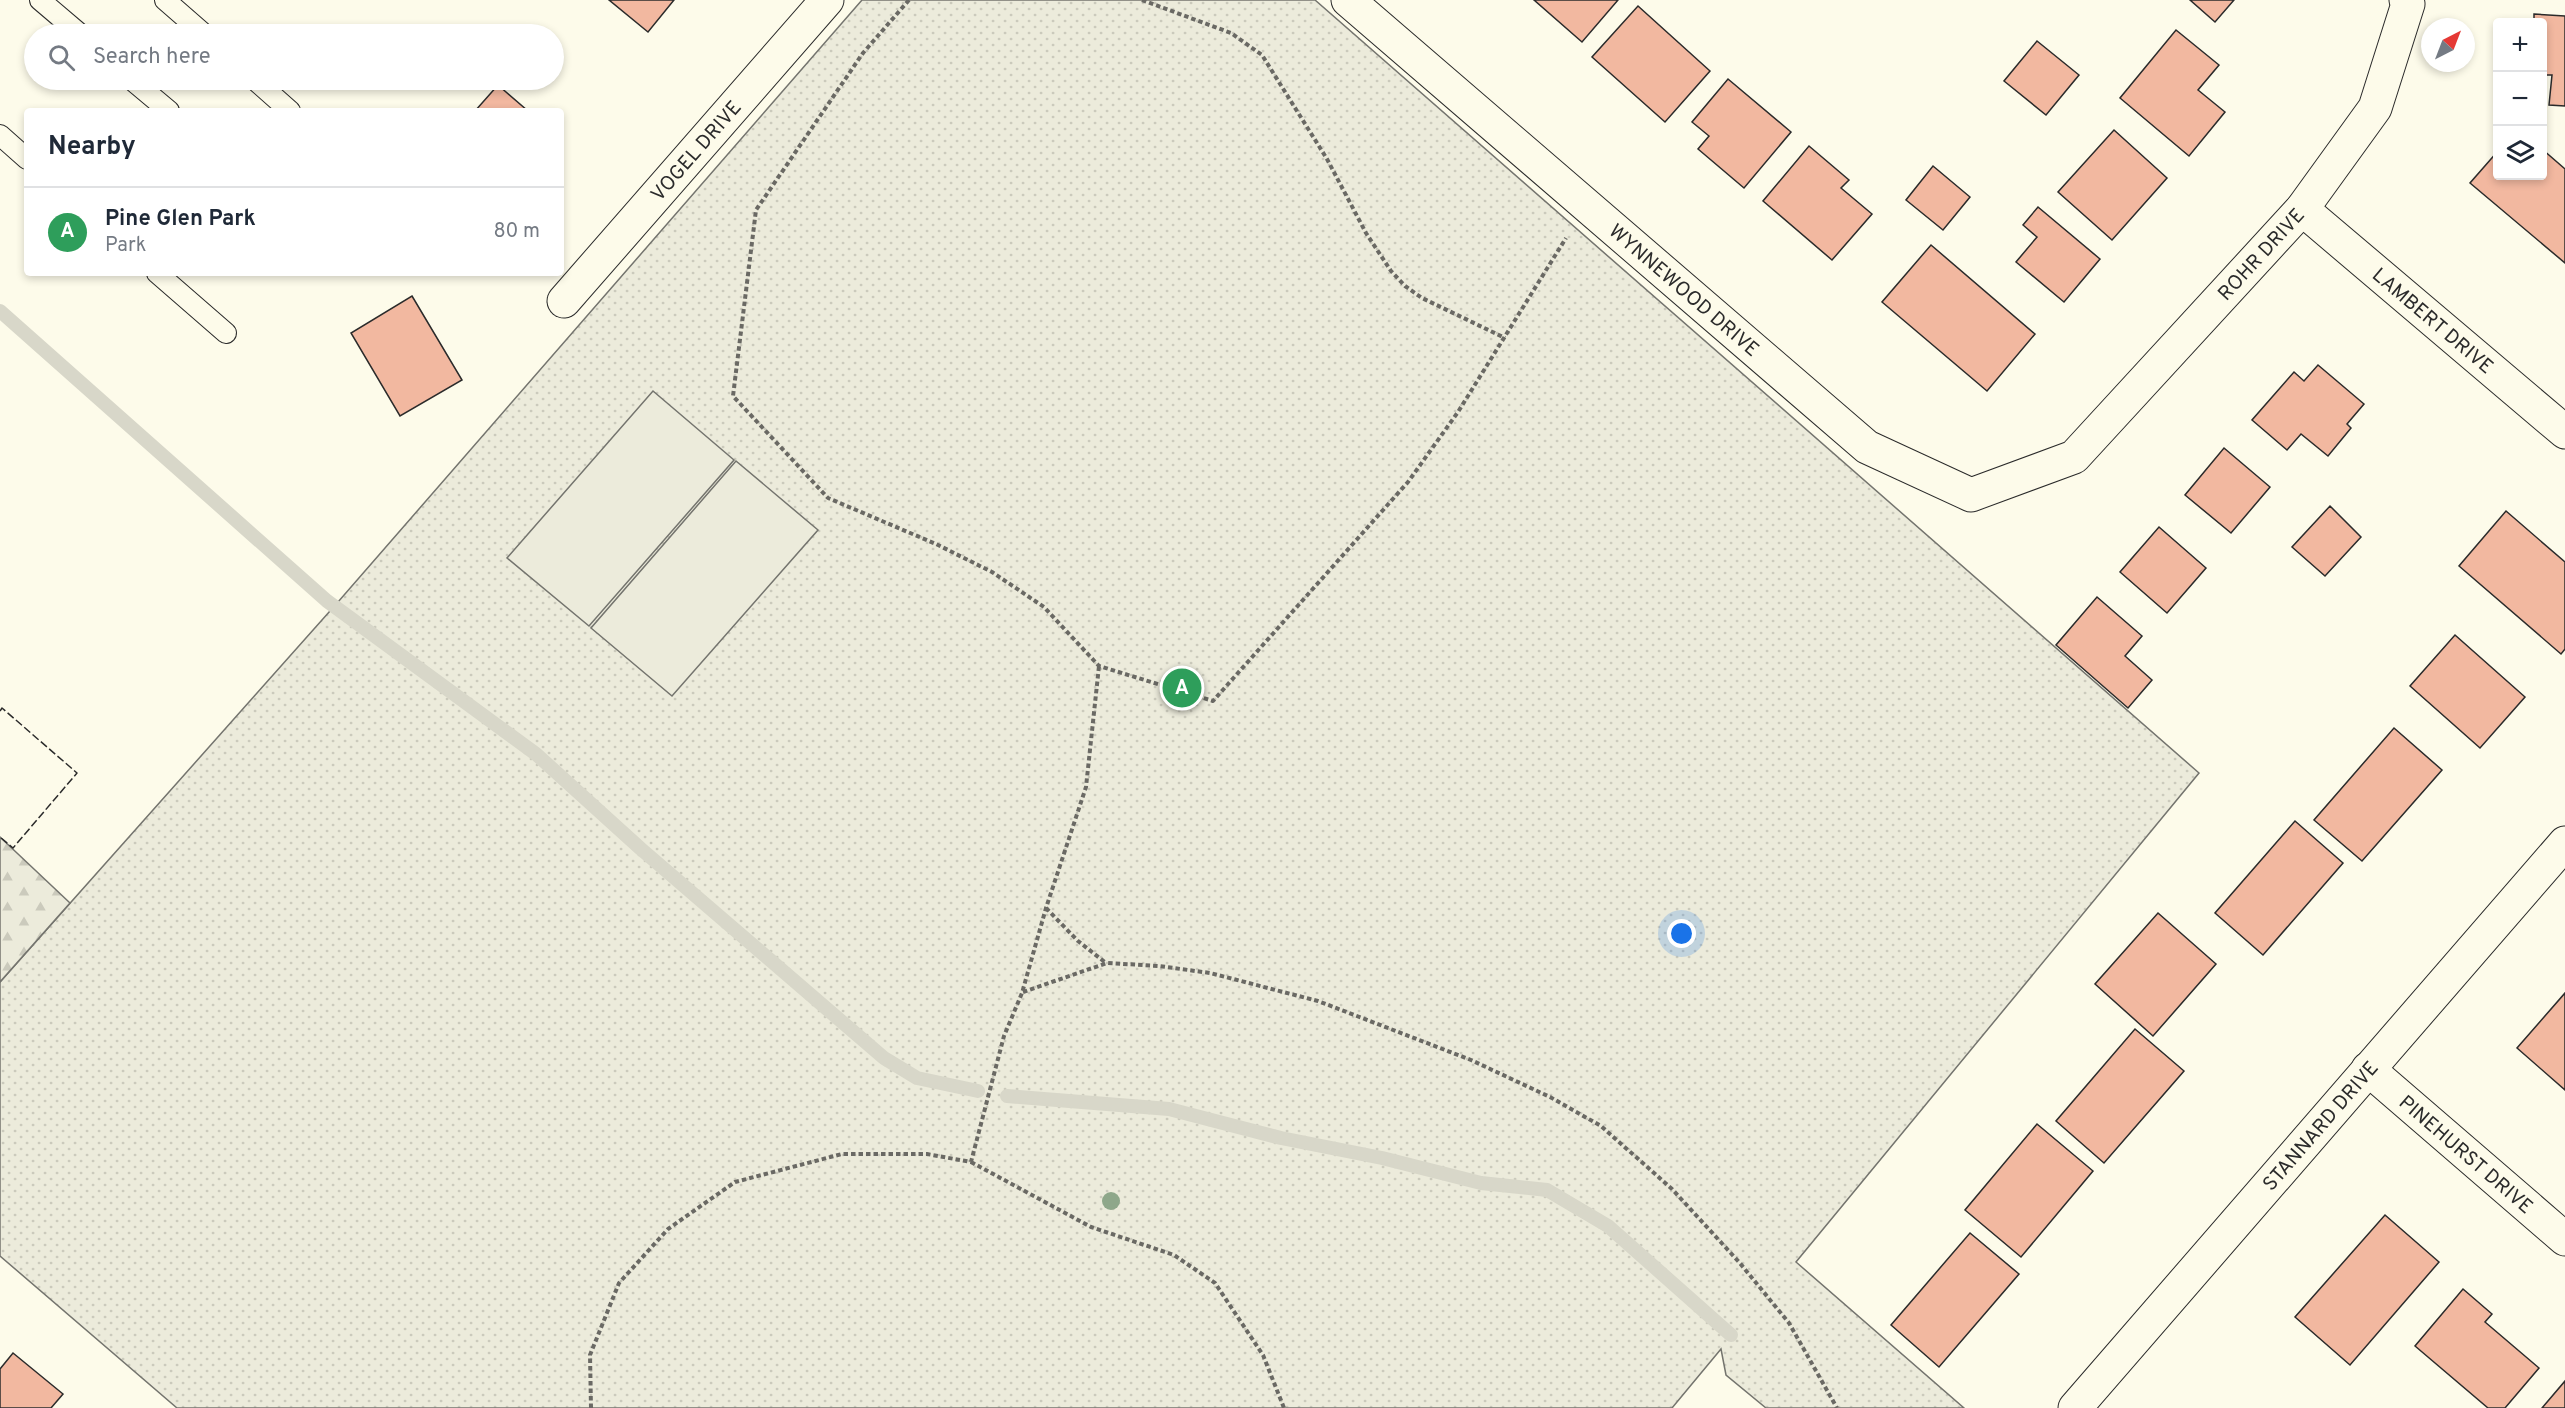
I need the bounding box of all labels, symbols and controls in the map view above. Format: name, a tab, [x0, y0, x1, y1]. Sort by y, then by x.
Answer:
north arrow	[2421, 18, 2475, 72]
map controls	[2493, 18, 2547, 180]
button: +	[2493, 18, 2547, 72]
search box	[24, 24, 564, 90]
icon: search	[45, 41, 78, 74]
text: Search here	[93, 44, 211, 71]
button: −	[2493, 72, 2547, 126]
street label: VOGEL DRIVE	[646, 96, 748, 208]
button: layers	[2493, 126, 2547, 180]
text: Nearby	[48, 131, 136, 164]
street label: ROHR DRIVE	[2213, 204, 2311, 307]
text: Pine Glen Park	[105, 206, 256, 233]
text: A	[60, 219, 75, 245]
text: 80 m	[494, 219, 540, 245]
street label: WYNNEWOOD DRIVE	[1602, 219, 1764, 363]
text: Park	[105, 233, 146, 259]
street label: LAMBERT DRIVE	[2366, 263, 2498, 381]
pin: A	[1162, 666, 1202, 710]
your location	[1667, 919, 1696, 948]
street label: STANNARD DRIVE	[2258, 1056, 2385, 1197]
street label: PINEHURST DRIVE	[2393, 1090, 2538, 1221]

